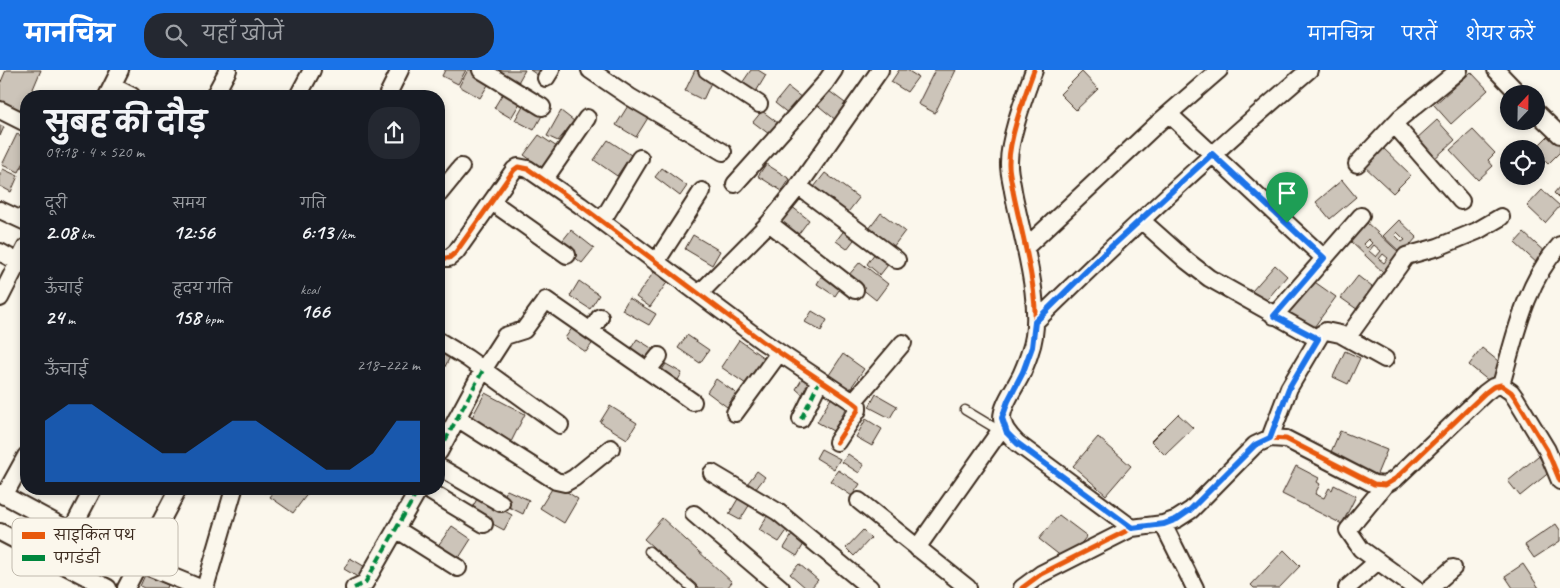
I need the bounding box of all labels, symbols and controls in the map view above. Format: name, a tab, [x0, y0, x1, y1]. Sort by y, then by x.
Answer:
search box	[144, 13, 494, 58]
text: मानचित्र	[25, 19, 114, 49]
icon: search	[162, 21, 190, 49]
text: यहाँ खोजें	[202, 22, 284, 46]
text: मानचित्र	[1308, 23, 1374, 45]
text: परतें	[1402, 23, 1437, 45]
text: शेयर करें	[1465, 23, 1535, 45]
north arrow	[1500, 85, 1545, 130]
map controls	[1500, 85, 1545, 185]
text: सुबह की दौड़	[45, 105, 207, 140]
button: share	[368, 107, 420, 159]
button: locate	[1500, 140, 1545, 185]
text: 09:18 · 4 × 520 m	[45, 142, 144, 162]
pin	[1266, 172, 1308, 223]
icon: arrive	[1273, 179, 1301, 207]
text: दूरी	[45, 195, 67, 212]
text: समय	[173, 195, 206, 212]
text: गति	[300, 195, 326, 212]
text: 2.08	[45, 219, 78, 245]
text: 12:56	[173, 219, 215, 245]
text: 6:13	[300, 219, 333, 245]
text: km	[78, 226, 95, 243]
text: /km	[333, 226, 355, 243]
text: ऊँचाई	[45, 280, 83, 297]
text: हृदय गति	[173, 280, 232, 297]
text: kcal	[300, 281, 319, 298]
text: 166	[300, 298, 330, 324]
text: 24	[45, 304, 64, 330]
text: 158	[173, 304, 201, 330]
text: m	[64, 311, 75, 328]
text: bpm	[201, 311, 223, 328]
text: 218–222 m	[357, 355, 420, 375]
text: ऊँचाई	[45, 360, 88, 380]
legend	[12, 518, 178, 576]
text: साइकिल पथ	[53, 524, 136, 544]
text: पगडंडी	[53, 547, 101, 567]

